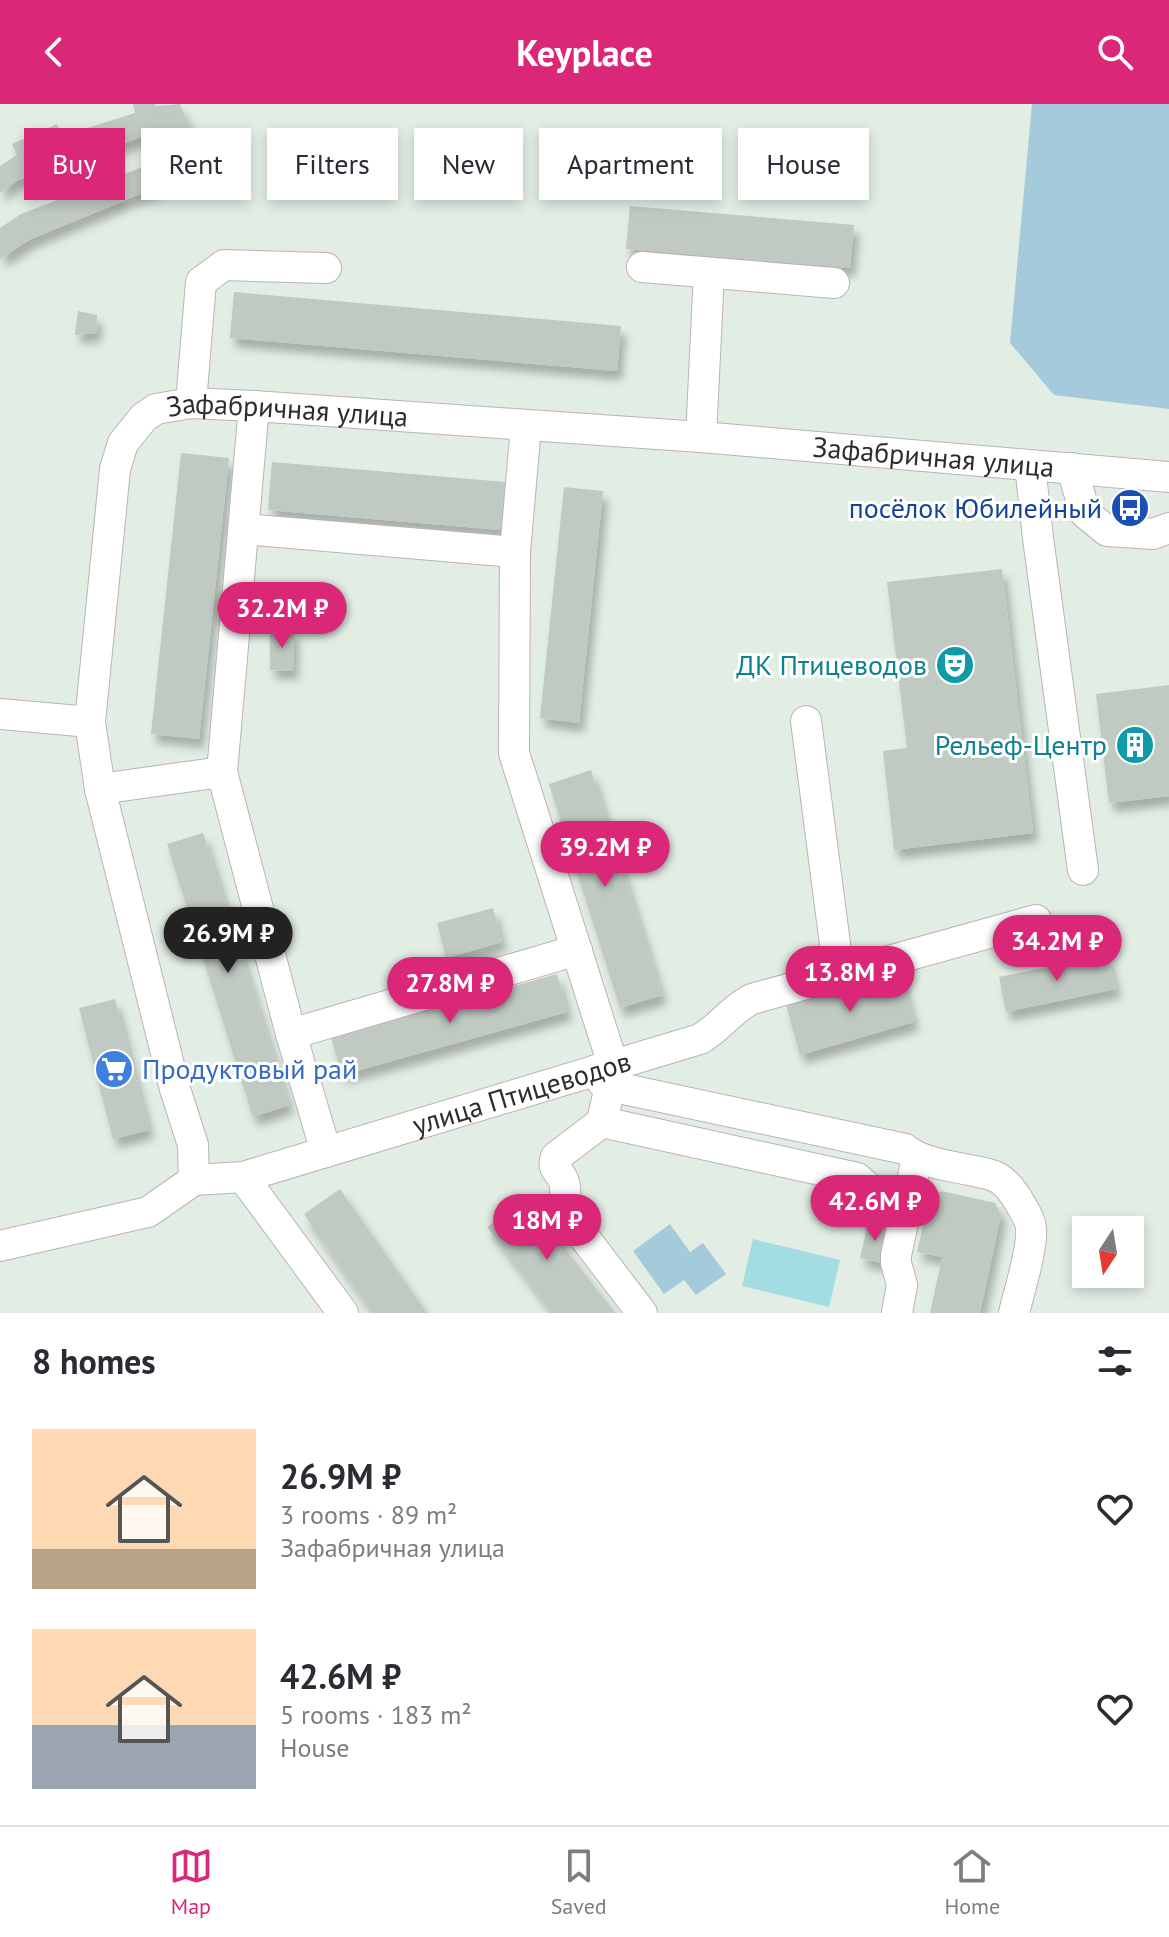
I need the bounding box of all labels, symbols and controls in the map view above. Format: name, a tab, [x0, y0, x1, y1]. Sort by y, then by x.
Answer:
text: Keyplace	[516, 29, 653, 76]
icon: back	[32, 30, 76, 74]
icon: search	[1093, 30, 1137, 74]
chip: Buy	[24, 128, 125, 200]
chip: Rent	[141, 128, 251, 200]
chip: Filters	[267, 128, 398, 200]
chip: New	[414, 128, 523, 200]
chip: Apartment	[539, 128, 722, 200]
chip: House	[738, 128, 869, 200]
street label: Зафабричная улица	[163, 384, 409, 435]
street label: Зафабричная улица	[811, 428, 1056, 485]
bus stop icon: посёлок Юбилейный	[1109, 487, 1151, 529]
place label: посёлок Юбилейный	[849, 489, 1102, 526]
pin: 32.2M ₽	[208, 582, 356, 650]
text: 32.2M ₽	[236, 591, 328, 624]
theatre icon: ДК Птицеводов	[934, 644, 976, 686]
place label: ДК Птицеводов	[736, 646, 927, 683]
building icon: Рельеф-Центр	[1114, 724, 1156, 766]
place label: Рельеф-Центр	[935, 726, 1107, 763]
pin: 39.2M ₽	[531, 821, 679, 889]
text: 39.2M ₽	[559, 830, 651, 863]
pin: 26.9M ₽	[154, 907, 302, 975]
pin: 34.2M ₽	[983, 915, 1131, 983]
text: 26.9M ₽	[182, 916, 274, 949]
text: 34.2M ₽	[1011, 924, 1103, 957]
pin: 13.8M ₽	[776, 946, 924, 1014]
text: 13.8M ₽	[804, 955, 896, 988]
pin: 27.8M ₽	[376, 957, 524, 1025]
text: 27.8M ₽	[405, 966, 495, 999]
street label: улица Птицеводов	[408, 1042, 635, 1143]
supermarket icon: Продуктовый рай	[93, 1048, 135, 1090]
place label: Продуктовый рай	[142, 1050, 357, 1087]
pin: 42.6M ₽	[801, 1175, 949, 1243]
text: 42.6M ₽	[829, 1184, 921, 1217]
pin: 18M ₽	[491, 1194, 603, 1262]
text: 18M ₽	[511, 1203, 583, 1236]
north arrow	[1072, 1216, 1144, 1288]
map controls	[1072, 1216, 1144, 1288]
text: 8 homes	[32, 1339, 156, 1383]
icon: filters	[1093, 1339, 1137, 1383]
text: 26.9M ₽	[280, 1454, 401, 1498]
icon: home	[96, 1461, 192, 1557]
icon: heart	[1093, 1487, 1137, 1531]
text: 3 rooms · 89 m²	[280, 1498, 457, 1531]
text: Зафабричная улица	[280, 1531, 505, 1564]
text: 42.6M ₽	[280, 1654, 401, 1698]
icon: home	[96, 1661, 192, 1757]
icon: heart	[1093, 1687, 1137, 1731]
text: 5 rooms · 183 m²	[280, 1698, 472, 1731]
text: House	[280, 1731, 350, 1764]
tab: Map	[169, 1844, 213, 1920]
tab: Saved	[551, 1844, 607, 1920]
tab: Home	[944, 1844, 1000, 1920]

